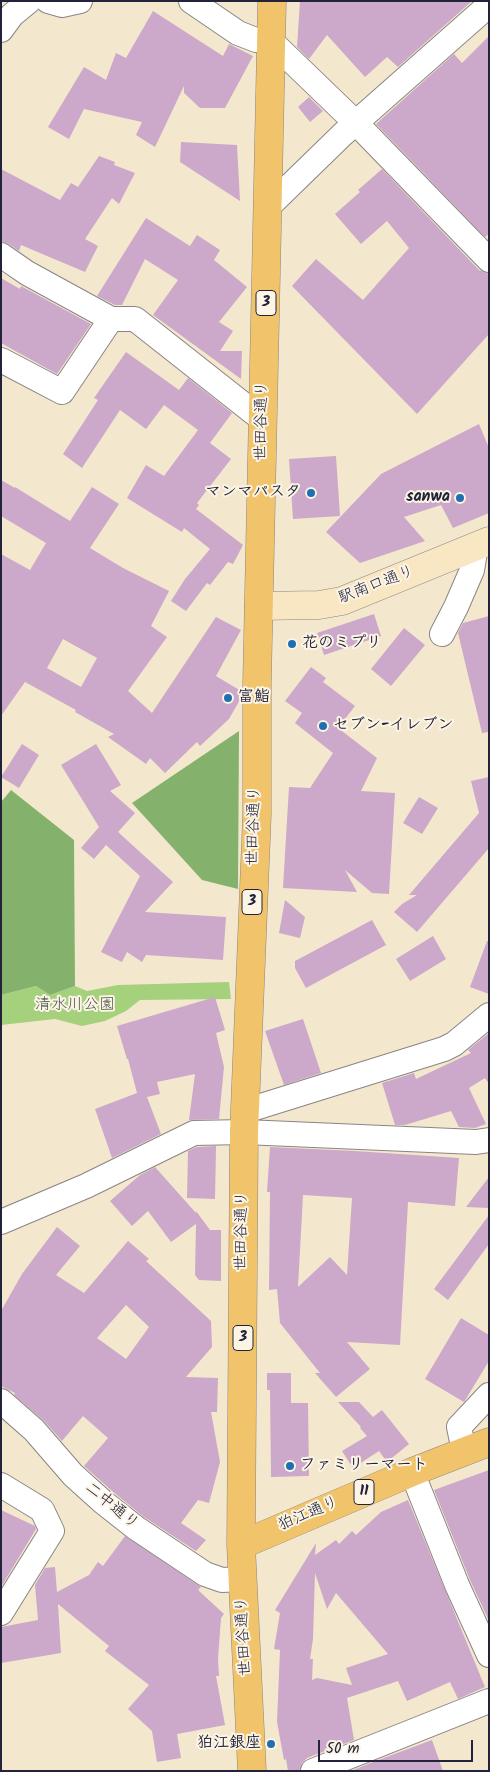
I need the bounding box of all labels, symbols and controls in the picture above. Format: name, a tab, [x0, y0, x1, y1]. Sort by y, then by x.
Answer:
road number: 3	[256, 290, 276, 316]
street label: 世田谷通り	[253, 381, 273, 461]
place label: マンマパスタ	[205, 483, 301, 503]
marker: マンマパスタ	[305, 487, 317, 499]
place label: sanwa	[406, 488, 450, 508]
marker: sanwa	[454, 492, 466, 504]
street label: 駅南口通り	[336, 563, 418, 609]
place label: 花のミプリ	[302, 634, 382, 654]
marker: 花のミプリ	[286, 638, 298, 650]
place label: 富鮨	[238, 688, 270, 708]
marker: 富鮨	[222, 692, 234, 704]
place label: セブン-イレブン	[333, 716, 453, 736]
marker: セブン-イレブン	[317, 720, 329, 732]
street label: 世田谷通り	[244, 786, 266, 866]
road number: 3	[242, 890, 262, 914]
park label: 清水川公園	[35, 996, 115, 1016]
street label: 世田谷通り	[233, 1191, 253, 1271]
road number: 3	[233, 1326, 253, 1350]
place label: ファミリーマート	[300, 1456, 428, 1476]
marker: ファミリーマート	[284, 1460, 296, 1472]
street label: 二中通り	[80, 1479, 142, 1535]
road number: 11	[354, 1480, 374, 1504]
street label: 狛江通り	[276, 1494, 342, 1536]
street label: 世田谷通り	[233, 1596, 257, 1676]
scale bar	[320, 1730, 475, 1762]
place label: 狛江銀座	[197, 1734, 261, 1754]
text: 50 m	[326, 1737, 360, 1761]
marker: 狛江銀座	[265, 1738, 277, 1750]

